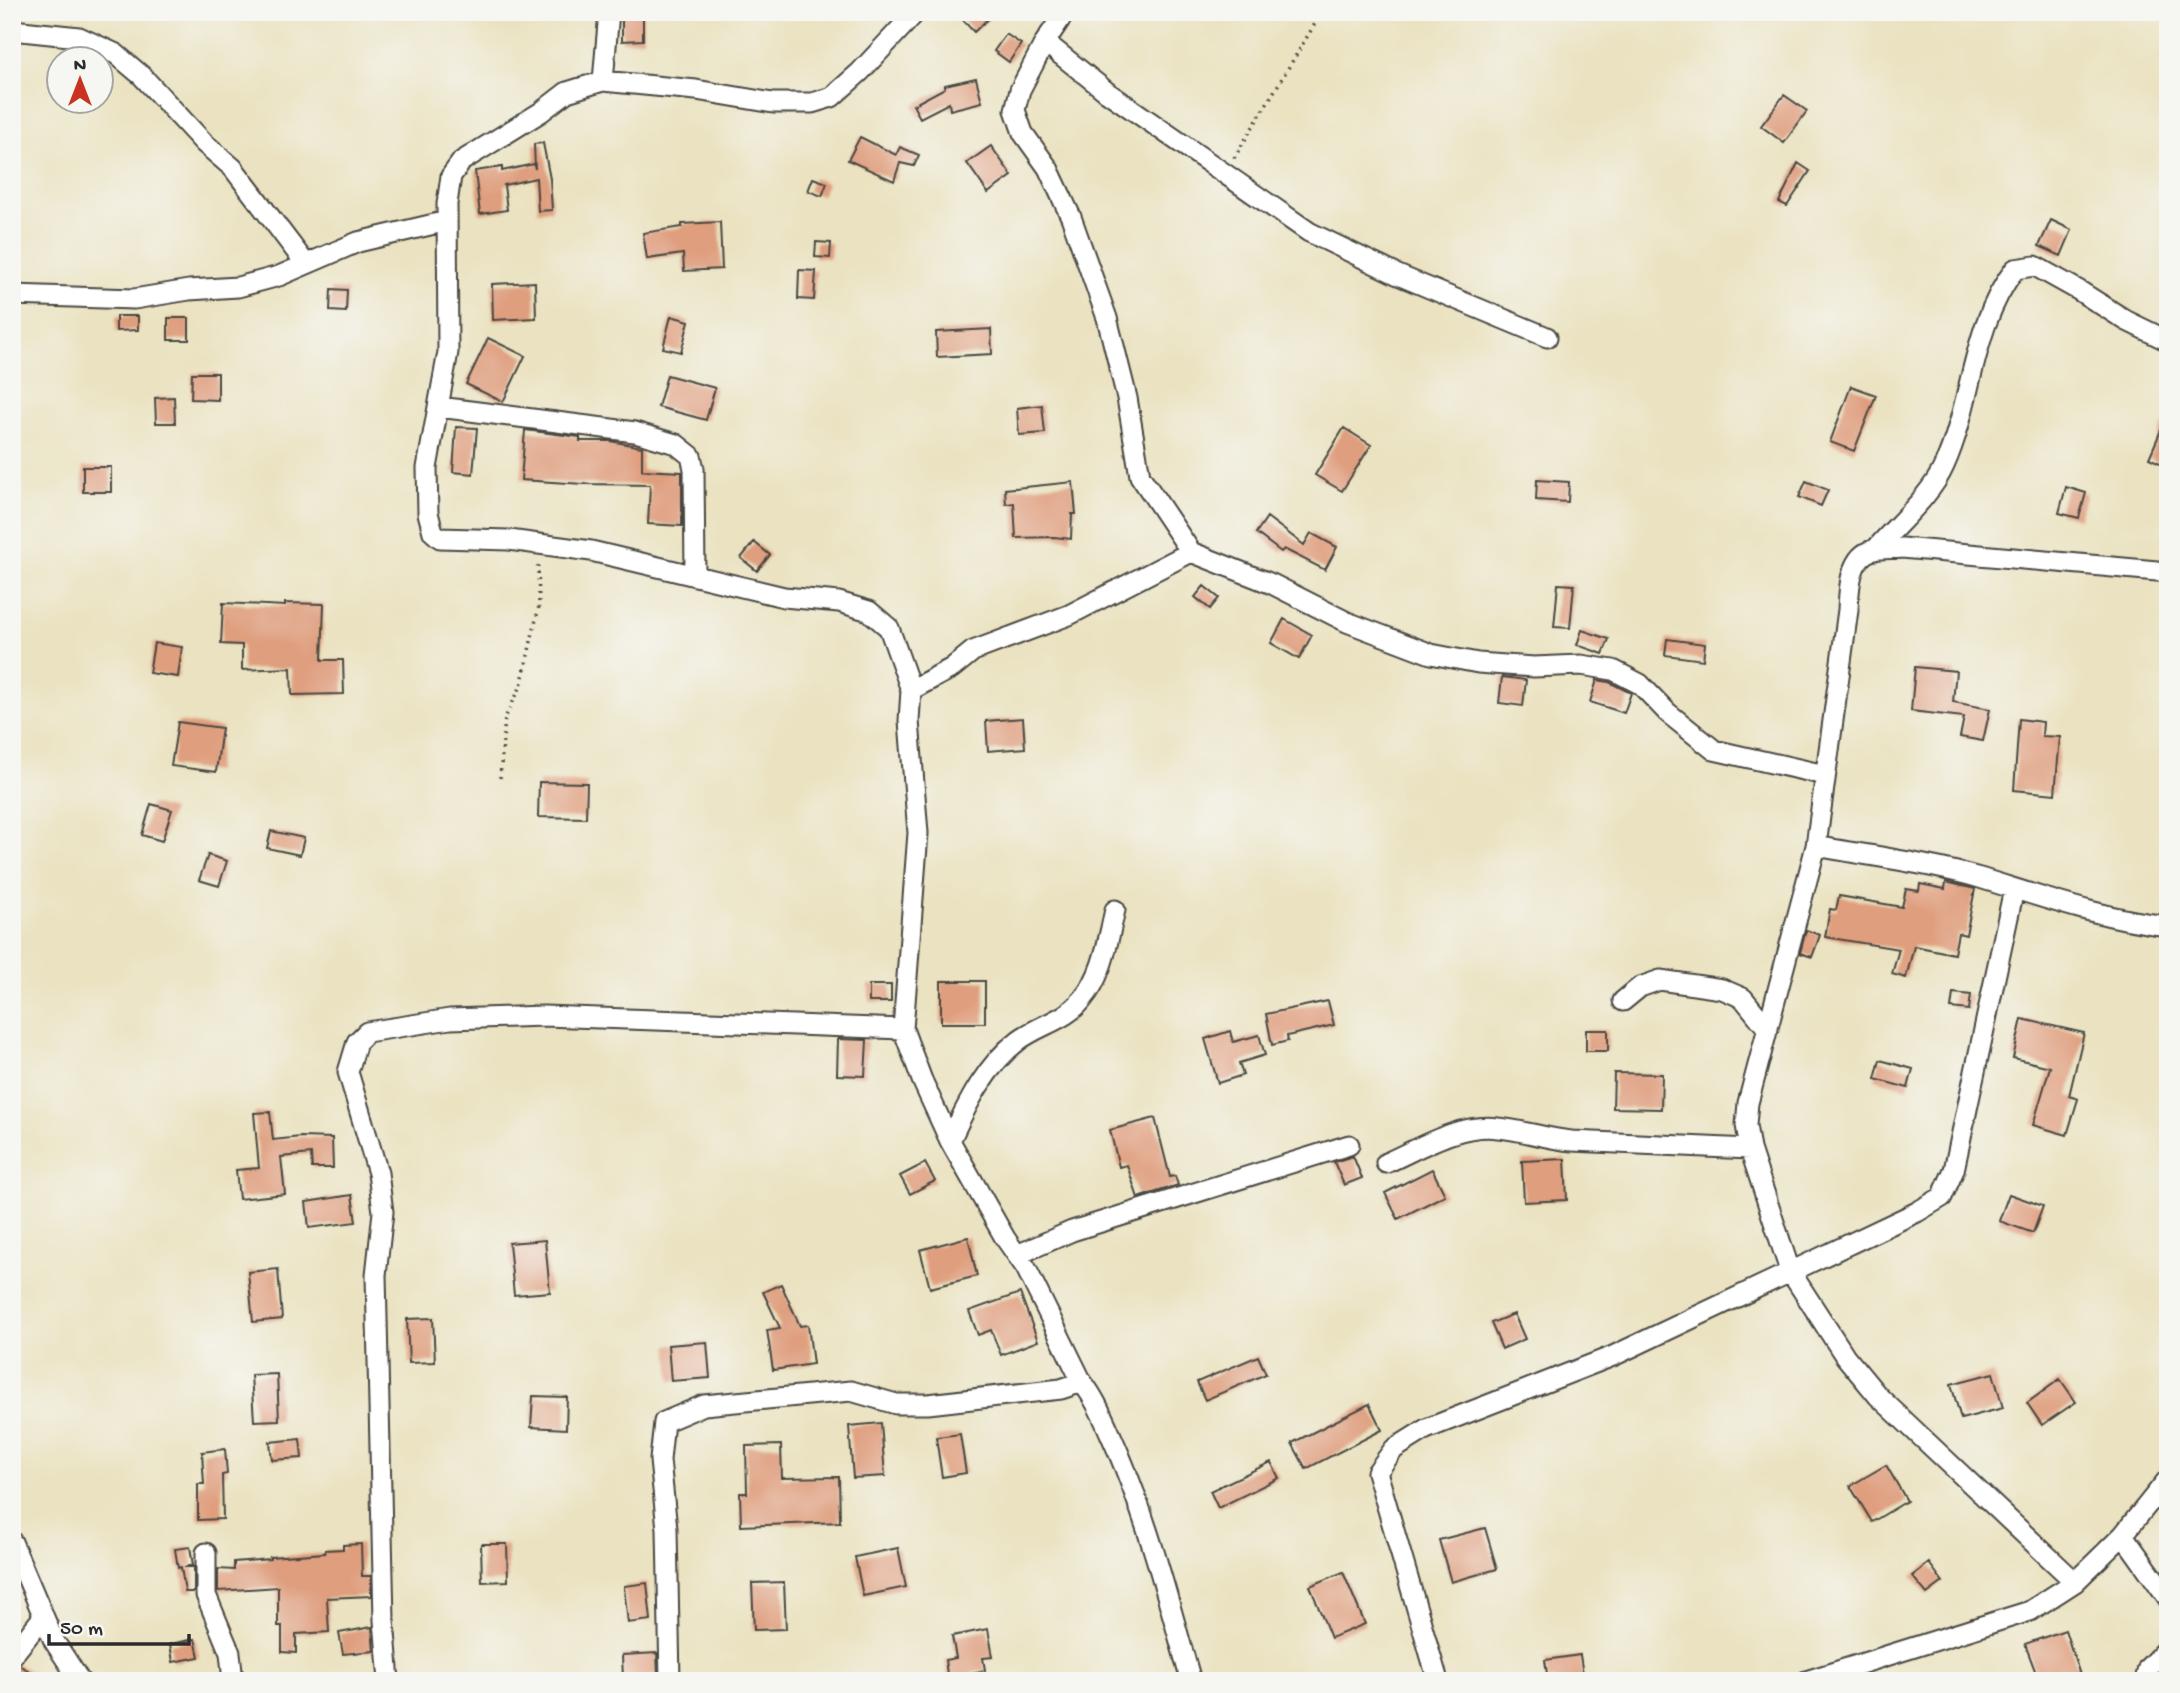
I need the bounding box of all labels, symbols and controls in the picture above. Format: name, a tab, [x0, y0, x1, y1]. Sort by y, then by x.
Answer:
north arrow	[46, 46, 116, 116]
text: N	[74, 55, 86, 78]
scale bar	[49, 1602, 189, 1646]
text: 50 m	[60, 1618, 103, 1643]

